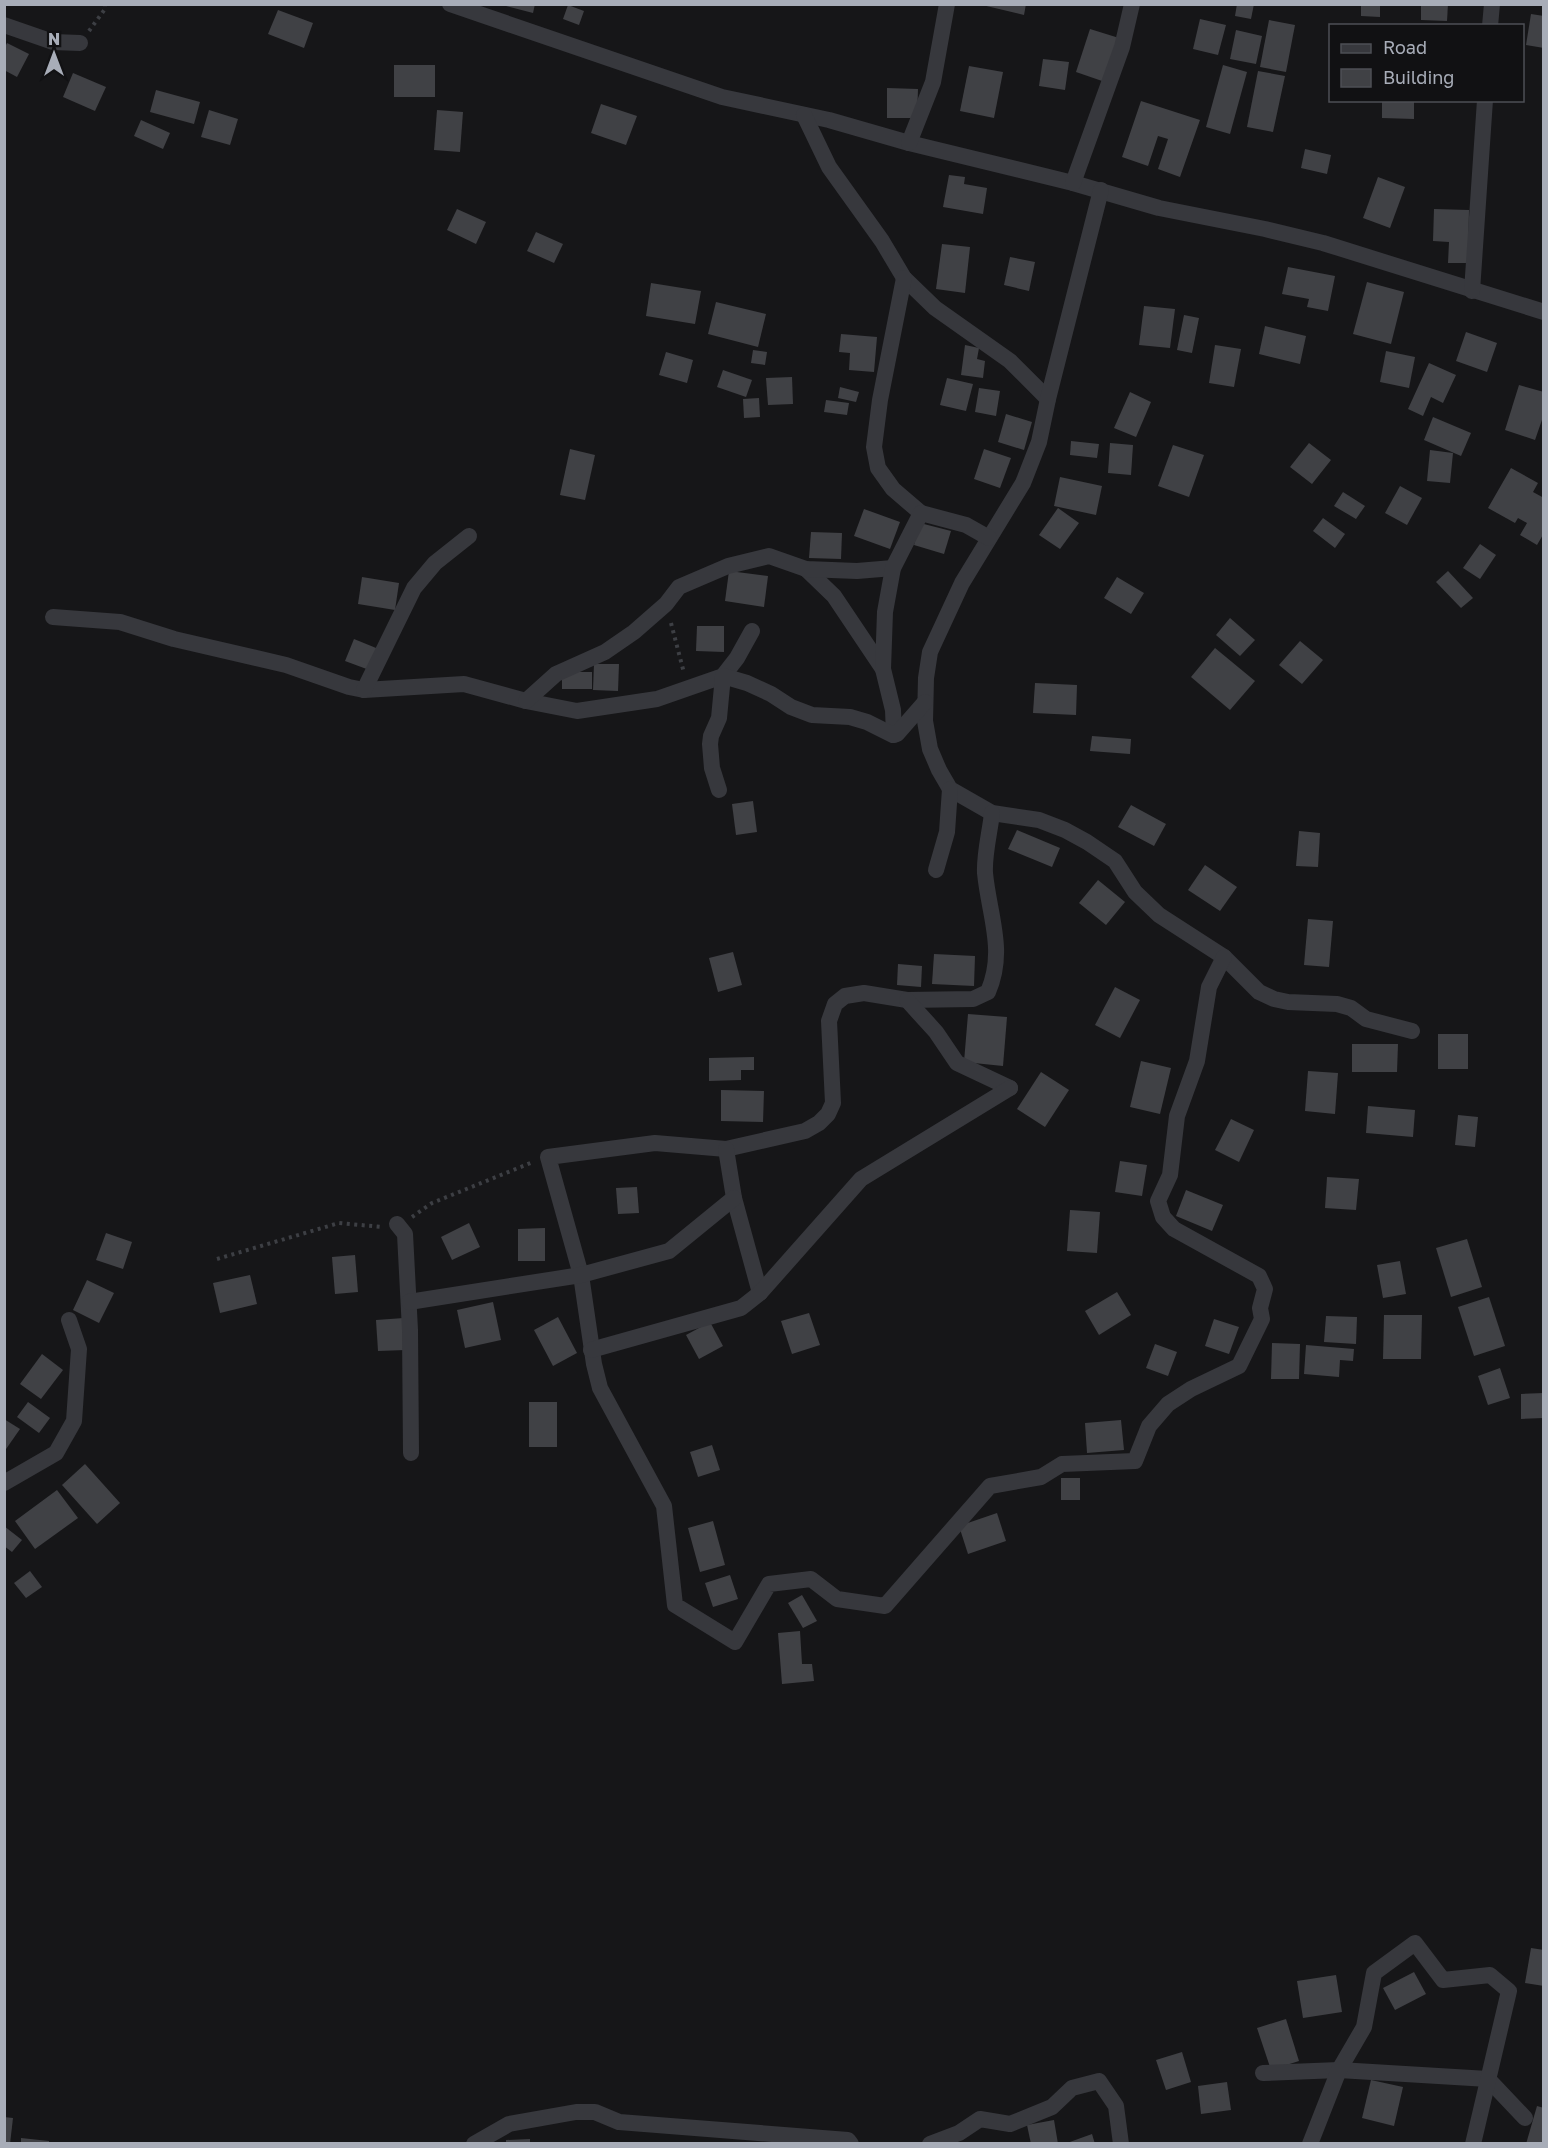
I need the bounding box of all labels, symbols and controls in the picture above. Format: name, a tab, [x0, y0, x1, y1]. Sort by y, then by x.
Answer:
north arrow	[24, 24, 84, 84]
legend	[1329, 24, 1524, 102]
text: N	[48, 29, 60, 49]
text: Road	[1383, 36, 1427, 58]
text: Building	[1383, 66, 1454, 88]

